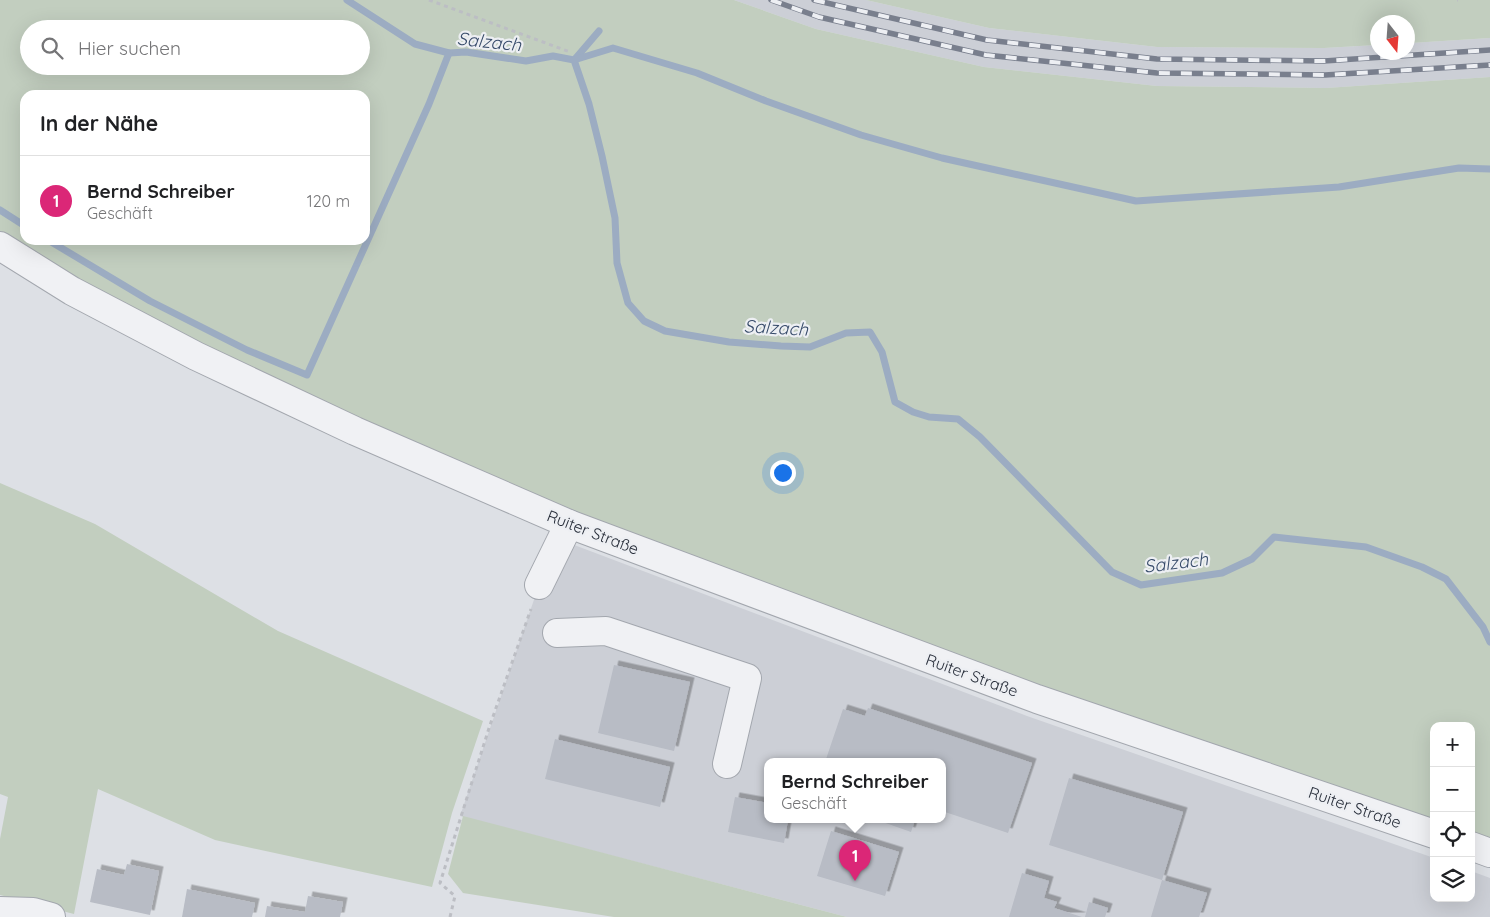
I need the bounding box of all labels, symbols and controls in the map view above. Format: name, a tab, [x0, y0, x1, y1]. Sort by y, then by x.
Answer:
north arrow	[1370, 15, 1415, 60]
search box	[20, 20, 370, 75]
water label: Salzach	[456, 27, 523, 56]
icon: search	[38, 34, 66, 62]
text: Hier suchen	[78, 36, 181, 60]
text: In der Nähe	[40, 110, 158, 136]
text: Bernd Schreiber	[87, 179, 235, 203]
text: 1	[53, 191, 59, 211]
text: 120 m	[307, 191, 350, 211]
text: Geschäft	[87, 203, 153, 223]
water label: Salzach	[743, 314, 809, 341]
your location	[770, 460, 796, 486]
street label: Ruiter Straße	[544, 505, 642, 559]
water label: Salzach	[1143, 547, 1210, 578]
street label: Ruiter Straße	[923, 649, 1021, 701]
map controls	[1430, 722, 1475, 902]
button: +	[1430, 722, 1475, 767]
popup	[764, 758, 946, 823]
button: −	[1430, 767, 1475, 812]
text: Bernd Schreiber	[781, 769, 929, 793]
street label: Ruiter Straße	[1306, 782, 1404, 832]
text: Geschäft	[781, 793, 847, 813]
button: locate	[1430, 812, 1475, 857]
pin: 1	[839, 840, 871, 881]
button: layers	[1430, 857, 1475, 902]

